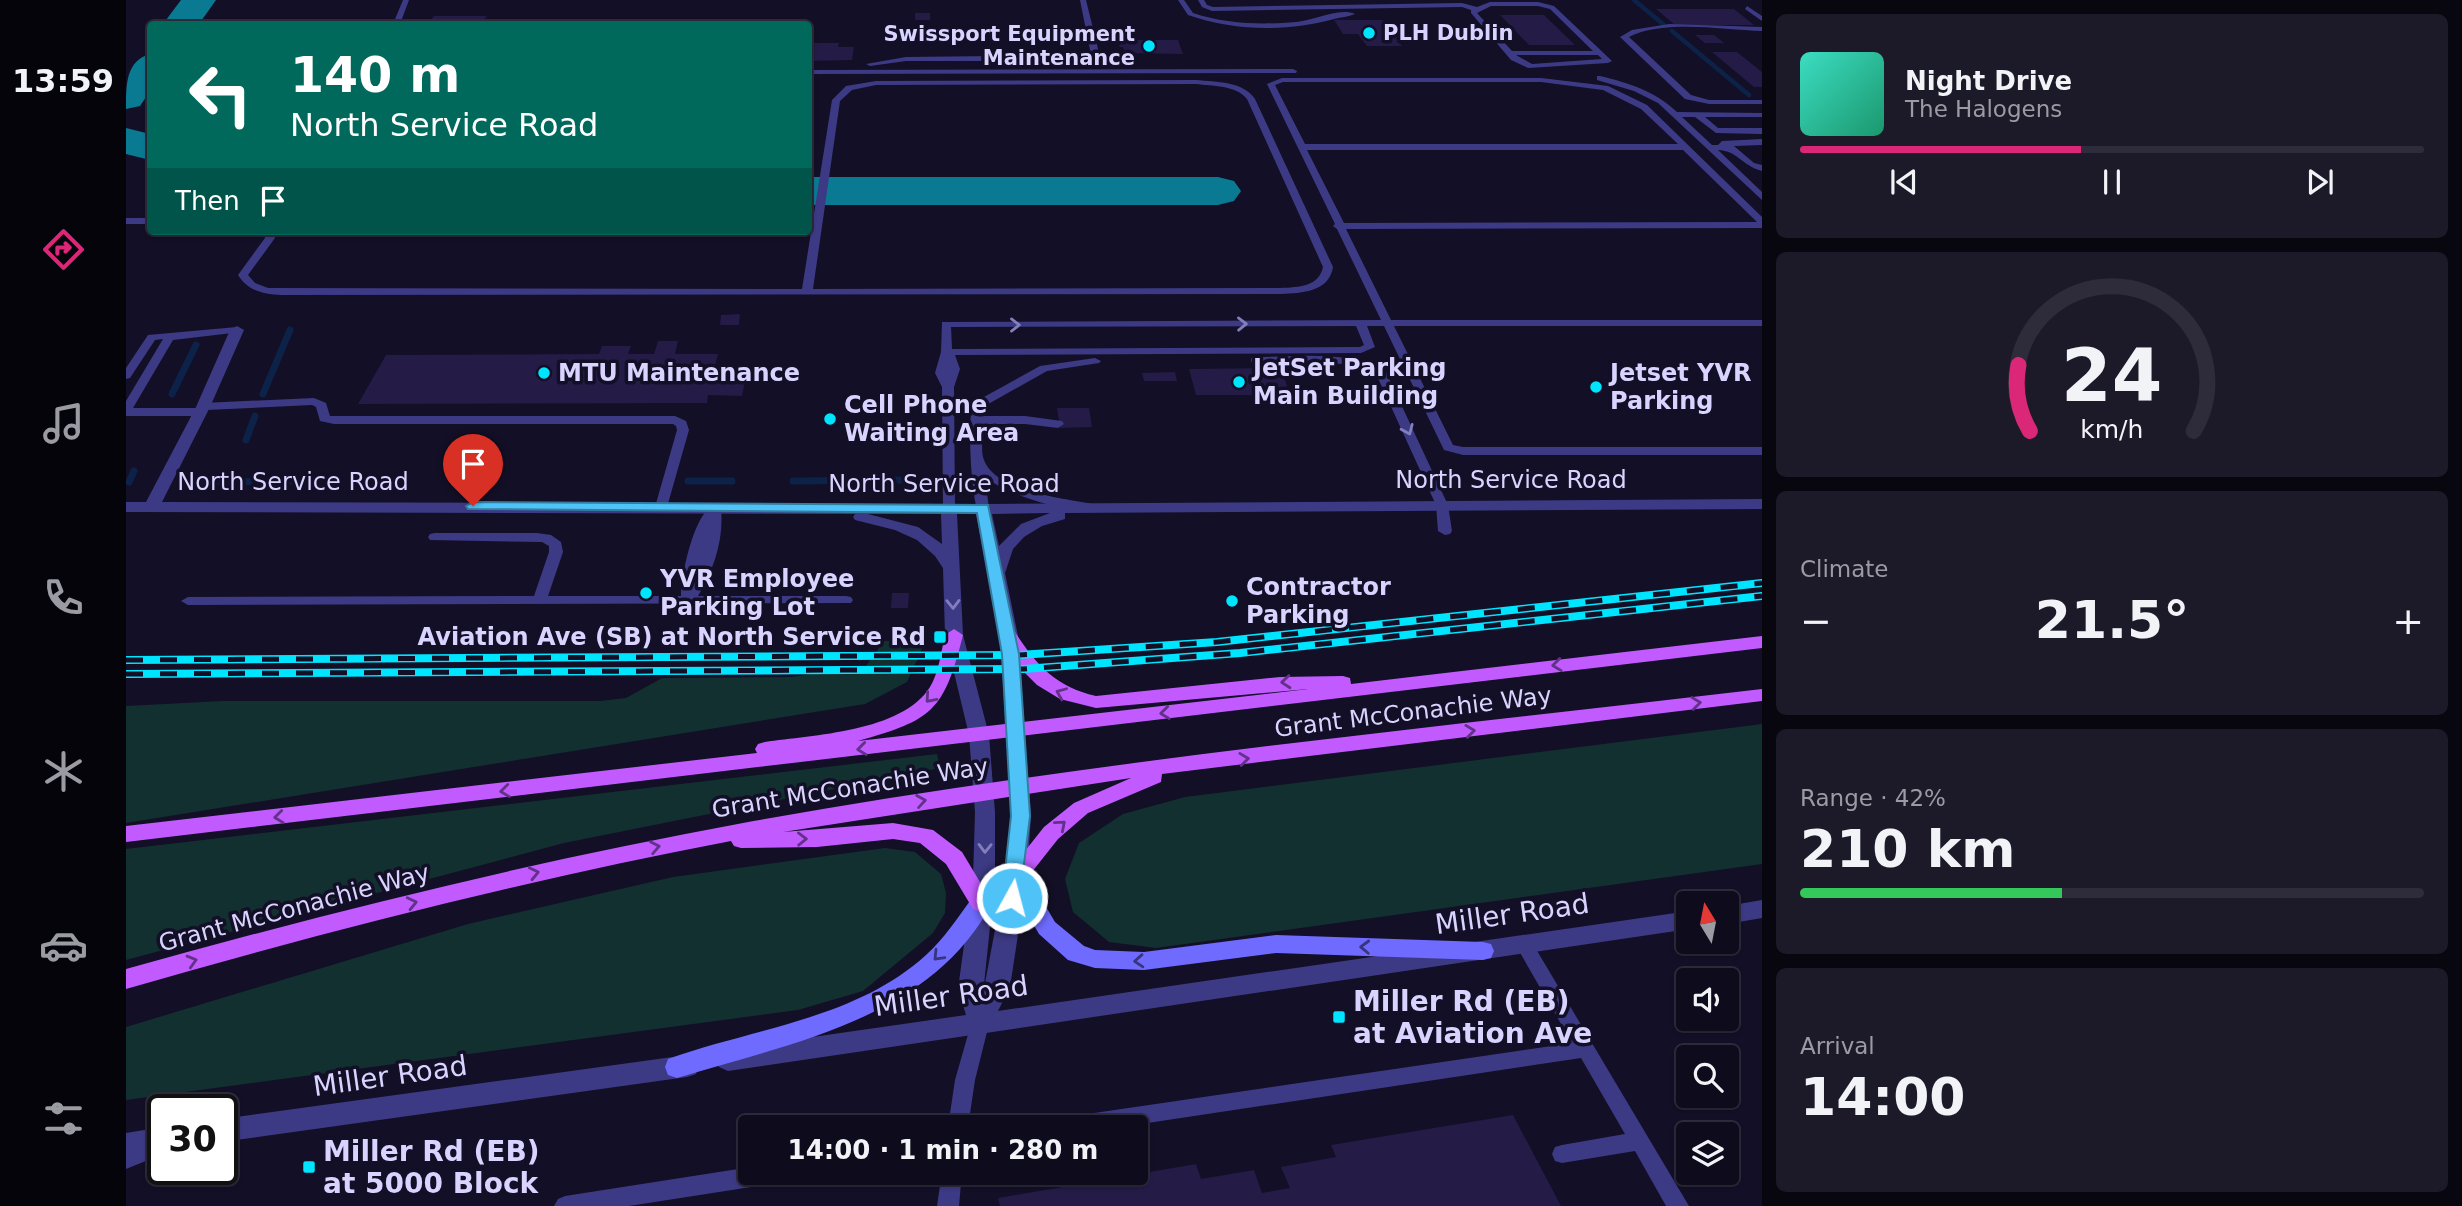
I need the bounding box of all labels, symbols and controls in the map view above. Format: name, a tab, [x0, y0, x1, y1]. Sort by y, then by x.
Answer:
place label: PLH Dublin	[1383, 21, 1513, 45]
place label: Swissport Equipment Maintenance	[883, 22, 1135, 70]
marker: PLH Dublin	[1361, 25, 1377, 41]
marker: Swissport Equipment Maintenance	[1141, 38, 1157, 54]
text: 140 m	[290, 47, 460, 104]
icon: left	[175, 49, 266, 140]
text: 13:59	[12, 62, 114, 100]
text: Night Drive	[1905, 66, 2072, 96]
text: The Halogens	[1905, 96, 2062, 122]
text: North Service Road	[290, 106, 598, 144]
icon: previous	[1885, 163, 1923, 201]
icon: pause	[2093, 163, 2131, 201]
icon: next	[2301, 163, 2339, 201]
icon: arrive	[254, 182, 292, 220]
text: Then	[175, 186, 240, 216]
icon: directions	[39, 225, 88, 274]
one-way arrow	[1009, 317, 1020, 332]
one-way arrow	[1237, 317, 1248, 332]
text: 24	[2061, 333, 2163, 418]
place label: JetSet Parking Main Building	[1251, 354, 1447, 410]
place label: MTU Maintenance	[558, 359, 800, 387]
place label: Jetset YVR Parking	[1608, 359, 1752, 415]
marker: MTU Maintenance	[536, 365, 552, 381]
marker: JetSet Parking Main Building	[1231, 374, 1247, 390]
marker: Jetset YVR Parking	[1588, 379, 1604, 395]
place label: Cell Phone Waiting Area	[844, 391, 1019, 447]
icon: music	[39, 399, 88, 448]
marker: Cell Phone Waiting Area	[822, 411, 838, 427]
text: km/h	[2080, 414, 2144, 443]
one-way arrow	[1400, 423, 1414, 435]
pin	[443, 434, 503, 506]
icon: arrive	[454, 445, 492, 483]
street label: North Service Road	[1395, 466, 1627, 494]
street label: North Service Road	[177, 468, 409, 496]
street label: North Service Road	[828, 470, 1060, 498]
text: Climate	[1800, 556, 1889, 582]
place label: YVR Employee Parking Lot	[659, 565, 854, 621]
icon: phone	[39, 573, 88, 622]
place label: Contractor Parking	[1246, 573, 1391, 629]
marker: YVR Employee Parking Lot	[638, 585, 654, 601]
text: 21.5°	[2035, 590, 2189, 650]
marker: Contractor Parking	[1224, 593, 1240, 609]
one-way arrow	[945, 599, 961, 609]
text: −	[1800, 599, 1832, 643]
text: +	[2392, 599, 2424, 643]
place label: Aviation Ave (SB) at North Service Rd	[418, 623, 926, 651]
marker: Aviation Ave (SB) at North Service Rd	[932, 629, 948, 645]
one-way arrow	[1551, 657, 1562, 672]
one-way arrow	[1280, 675, 1291, 690]
street label: Grant McConachie Way	[1273, 681, 1553, 743]
one-way arrow	[1056, 687, 1068, 701]
one-way arrow	[926, 690, 938, 703]
one-way arrow	[1690, 696, 1702, 711]
one-way arrow	[1159, 705, 1171, 720]
one-way arrow	[1464, 724, 1476, 739]
one-way arrow	[856, 741, 868, 756]
icon: climate	[39, 747, 88, 796]
one-way arrow	[1239, 751, 1250, 766]
street label: Grant McConachie Way	[710, 752, 990, 824]
one-way arrow	[499, 783, 511, 798]
text: Range · 42%	[1800, 785, 1946, 811]
one-way arrow	[916, 794, 927, 809]
one-way arrow	[273, 809, 285, 824]
text: 210 km	[1800, 819, 2015, 879]
one-way arrow	[1052, 821, 1065, 833]
one-way arrow	[798, 831, 808, 847]
one-way arrow	[649, 841, 661, 856]
one-way arrow	[977, 842, 992, 853]
street label: Grant McConachie Way	[156, 858, 432, 958]
position arrow	[975, 861, 1049, 935]
one-way arrow	[528, 867, 540, 881]
street label: Miller Road	[1433, 887, 1591, 941]
north arrow	[1676, 891, 1740, 954]
map controls	[1676, 891, 1739, 1185]
one-way arrow	[406, 897, 418, 911]
icon: car	[39, 921, 88, 970]
one-way arrow	[1360, 939, 1371, 954]
one-way arrow	[934, 948, 947, 961]
one-way arrow	[1133, 953, 1144, 968]
one-way arrow	[185, 954, 197, 969]
button: sound	[1676, 968, 1739, 1031]
street label: Miller Road	[872, 969, 1030, 1023]
place label: Miller Rd (EB) at Aviation Ave	[1353, 985, 1592, 1050]
marker: Miller Rd (EB) at Aviation Ave	[1331, 1009, 1347, 1025]
text: Arrival	[1800, 1033, 1875, 1059]
button: search	[1676, 1045, 1739, 1108]
street label: Miller Road	[311, 1049, 469, 1103]
text: 14:00	[1800, 1067, 1966, 1127]
icon: filters	[39, 1094, 88, 1143]
speed limit sign: 30	[147, 1094, 238, 1185]
button: layers	[1676, 1122, 1739, 1185]
place label: Miller Rd (EB) at 5000 Block	[323, 1135, 540, 1200]
text: 14:00 · 1 min · 280 m	[788, 1135, 1098, 1165]
marker: Miller Rd (EB) at 5000 Block	[301, 1159, 317, 1175]

